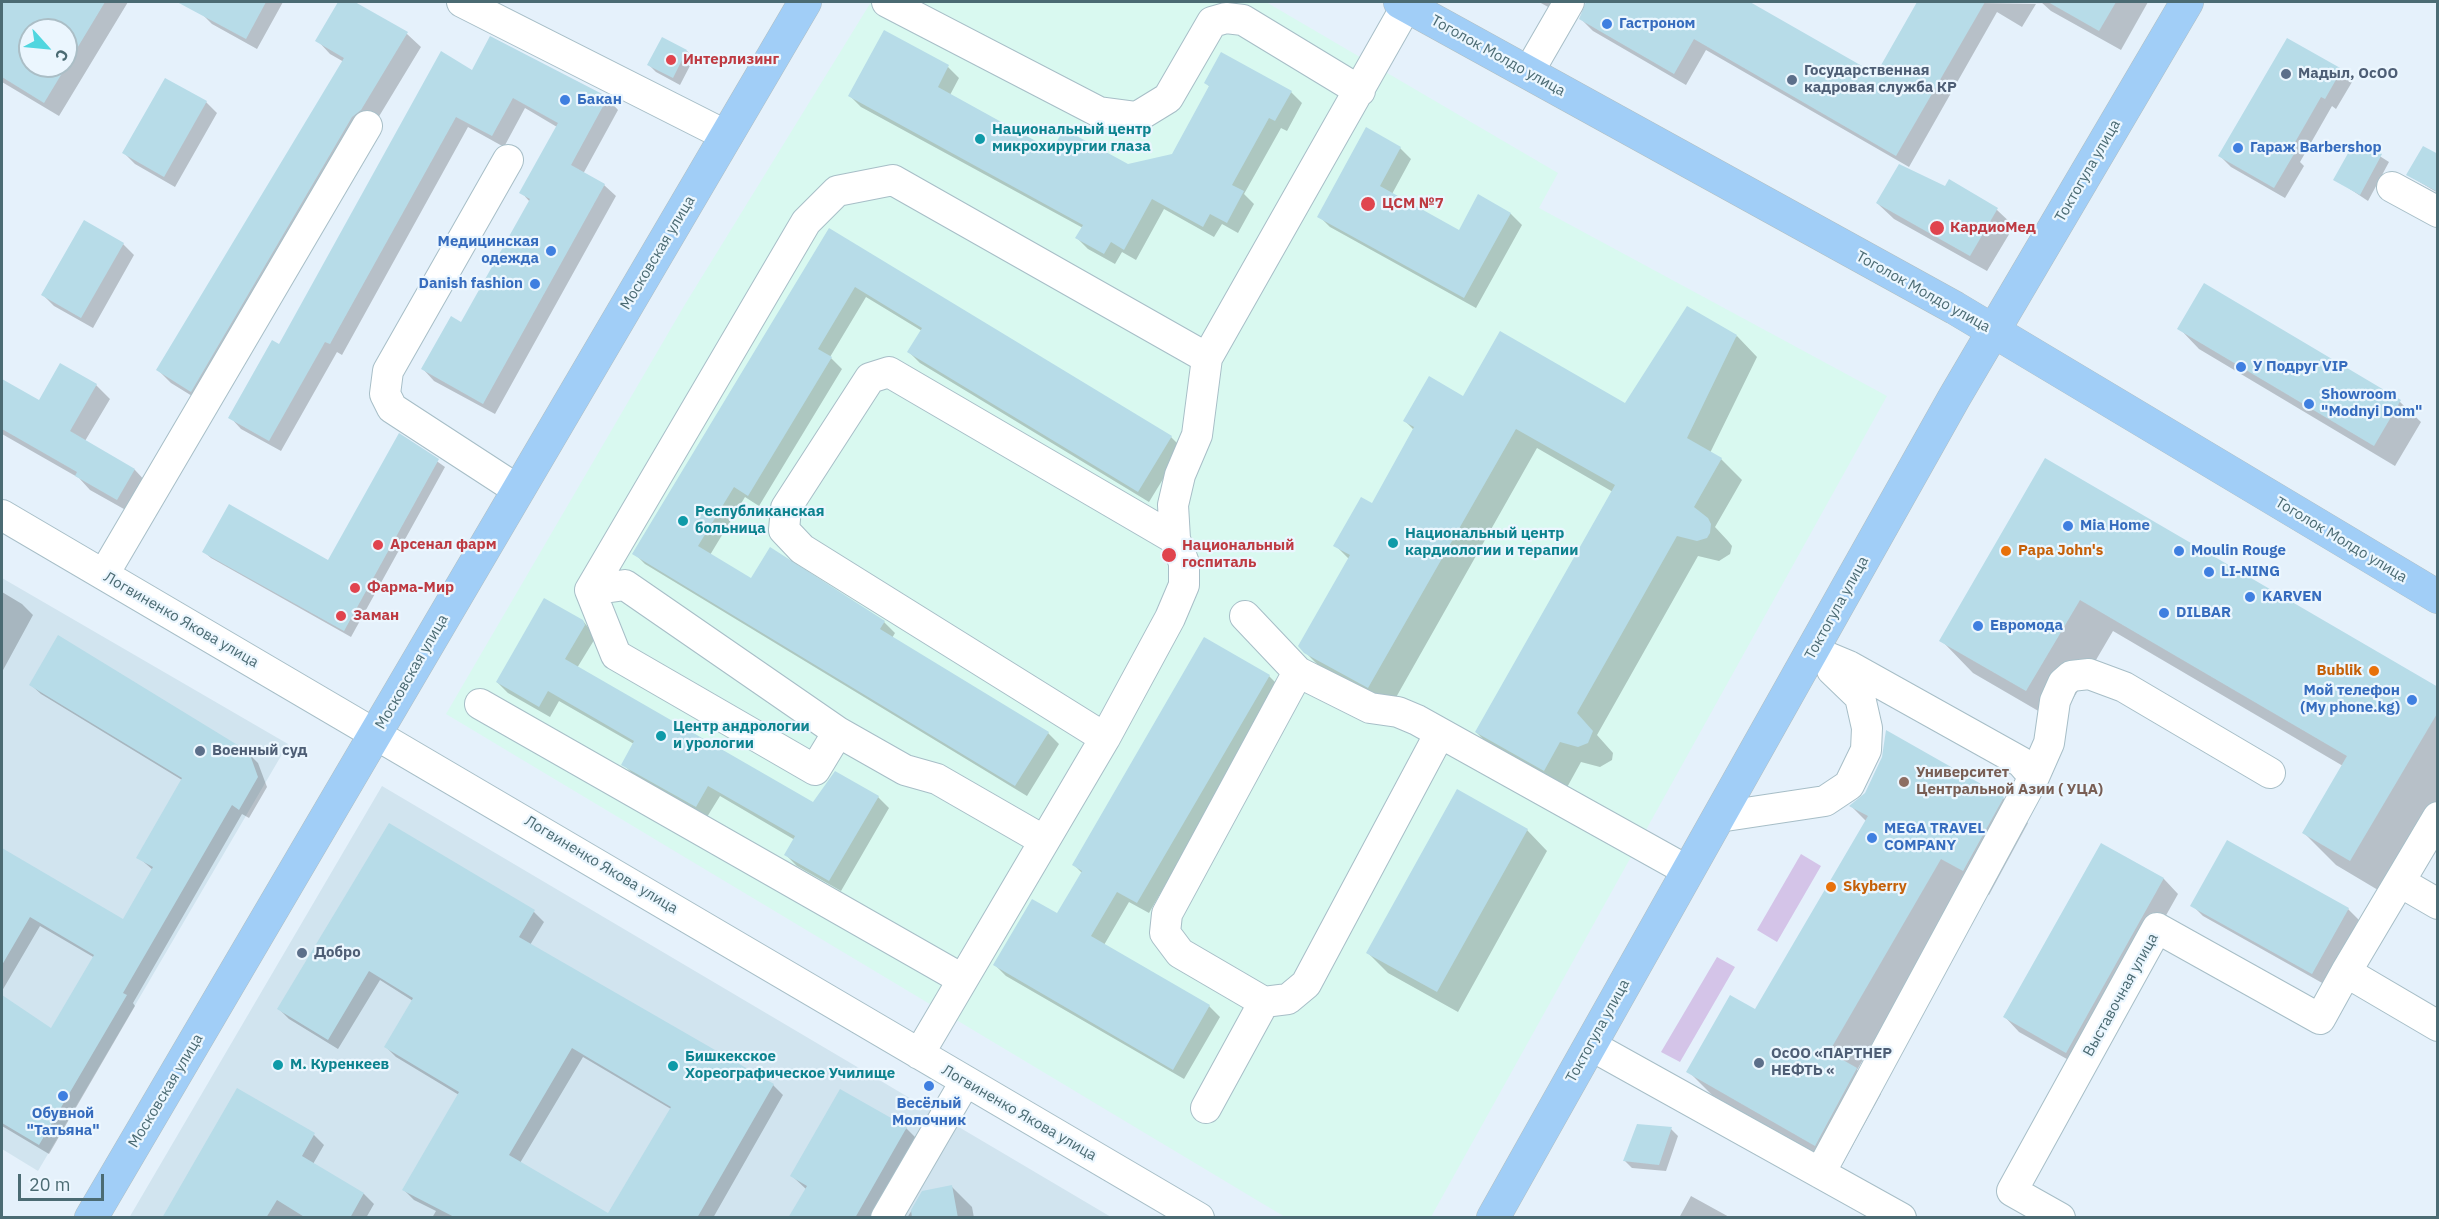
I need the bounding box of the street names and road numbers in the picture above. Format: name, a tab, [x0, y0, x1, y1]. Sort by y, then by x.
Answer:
street label: Тоголок Молдо улица	[1428, 12, 1568, 100]
street label: Токтогула улица	[2051, 117, 2125, 225]
street label: Московская улица	[617, 193, 699, 313]
street label: Тоголок Молдо улица	[1853, 248, 1993, 336]
street label: Тоголок Молдо улица	[2272, 493, 2410, 587]
street label: Токтогула улица	[1801, 553, 1873, 663]
street label: Логвиненко Якова улица	[100, 568, 262, 672]
street label: Московская улица	[372, 611, 452, 733]
street label: Логвиненко Якова улица	[521, 812, 681, 918]
street label: Выставочная улица	[2080, 930, 2162, 1060]
street label: Токтогула улица	[1562, 976, 1634, 1086]
street label: Московская улица	[125, 1031, 207, 1151]
street label: Логвиненко Якова улица	[938, 1061, 1100, 1165]

